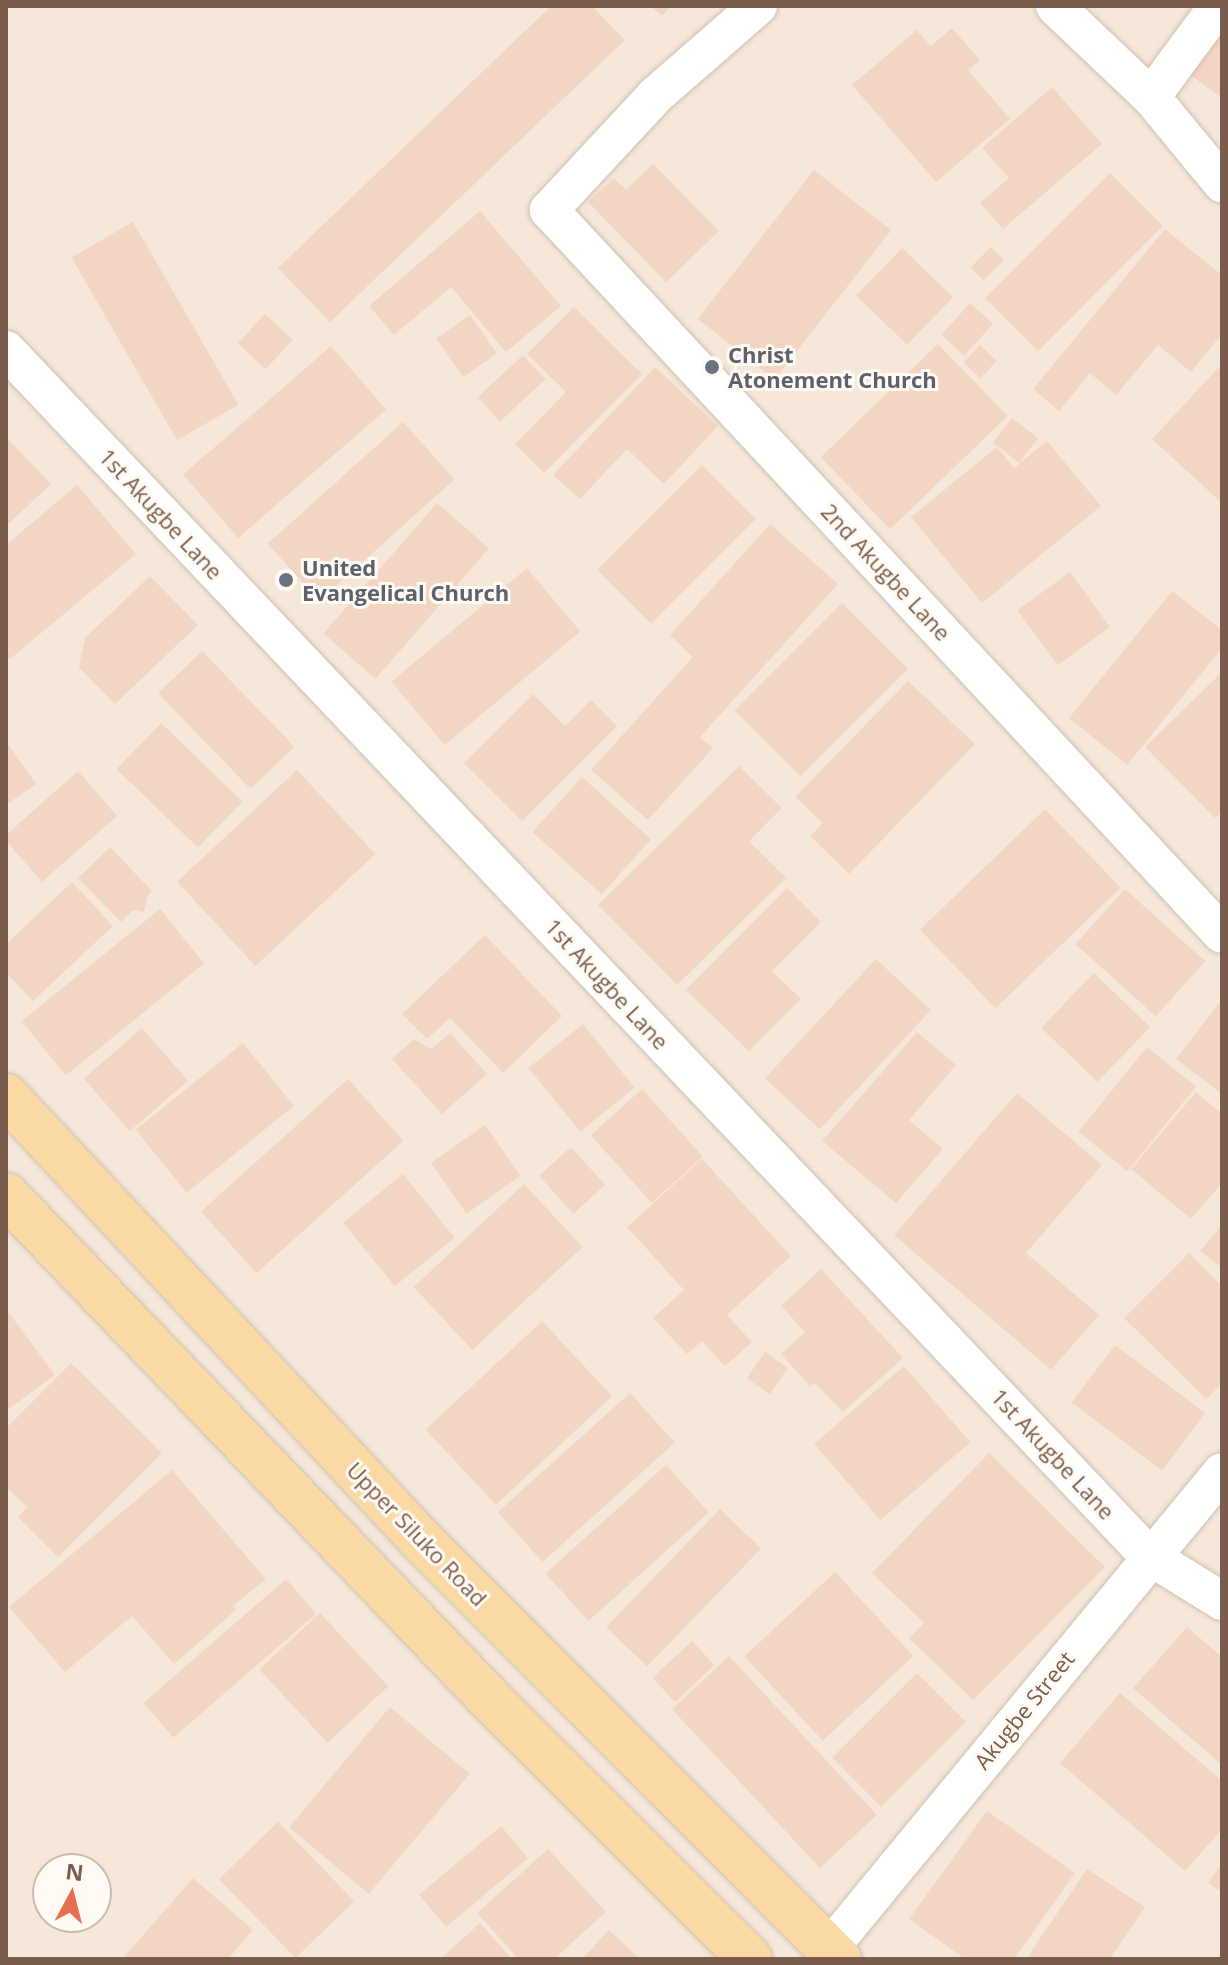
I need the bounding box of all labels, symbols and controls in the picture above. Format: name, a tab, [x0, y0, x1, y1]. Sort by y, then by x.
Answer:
place label: Christ Atonement Church	[728, 341, 937, 392]
marker: Christ Atonement Church	[703, 358, 721, 376]
street label: 1st Akugbe Lane	[94, 443, 228, 585]
street label: 2nd Akugbe Lane	[816, 498, 956, 646]
place label: United Evangelical Church	[302, 554, 509, 606]
marker: United Evangelical Church	[277, 571, 295, 589]
street label: 1st Akugbe Lane	[540, 913, 674, 1055]
street label: 1st Akugbe Lane	[986, 1383, 1120, 1525]
street label: Upper Siluko Road	[342, 1457, 492, 1611]
street label: Akugbe Street	[968, 1646, 1080, 1774]
north arrow	[32, 1853, 112, 1933]
text: N	[64, 1855, 85, 1887]

